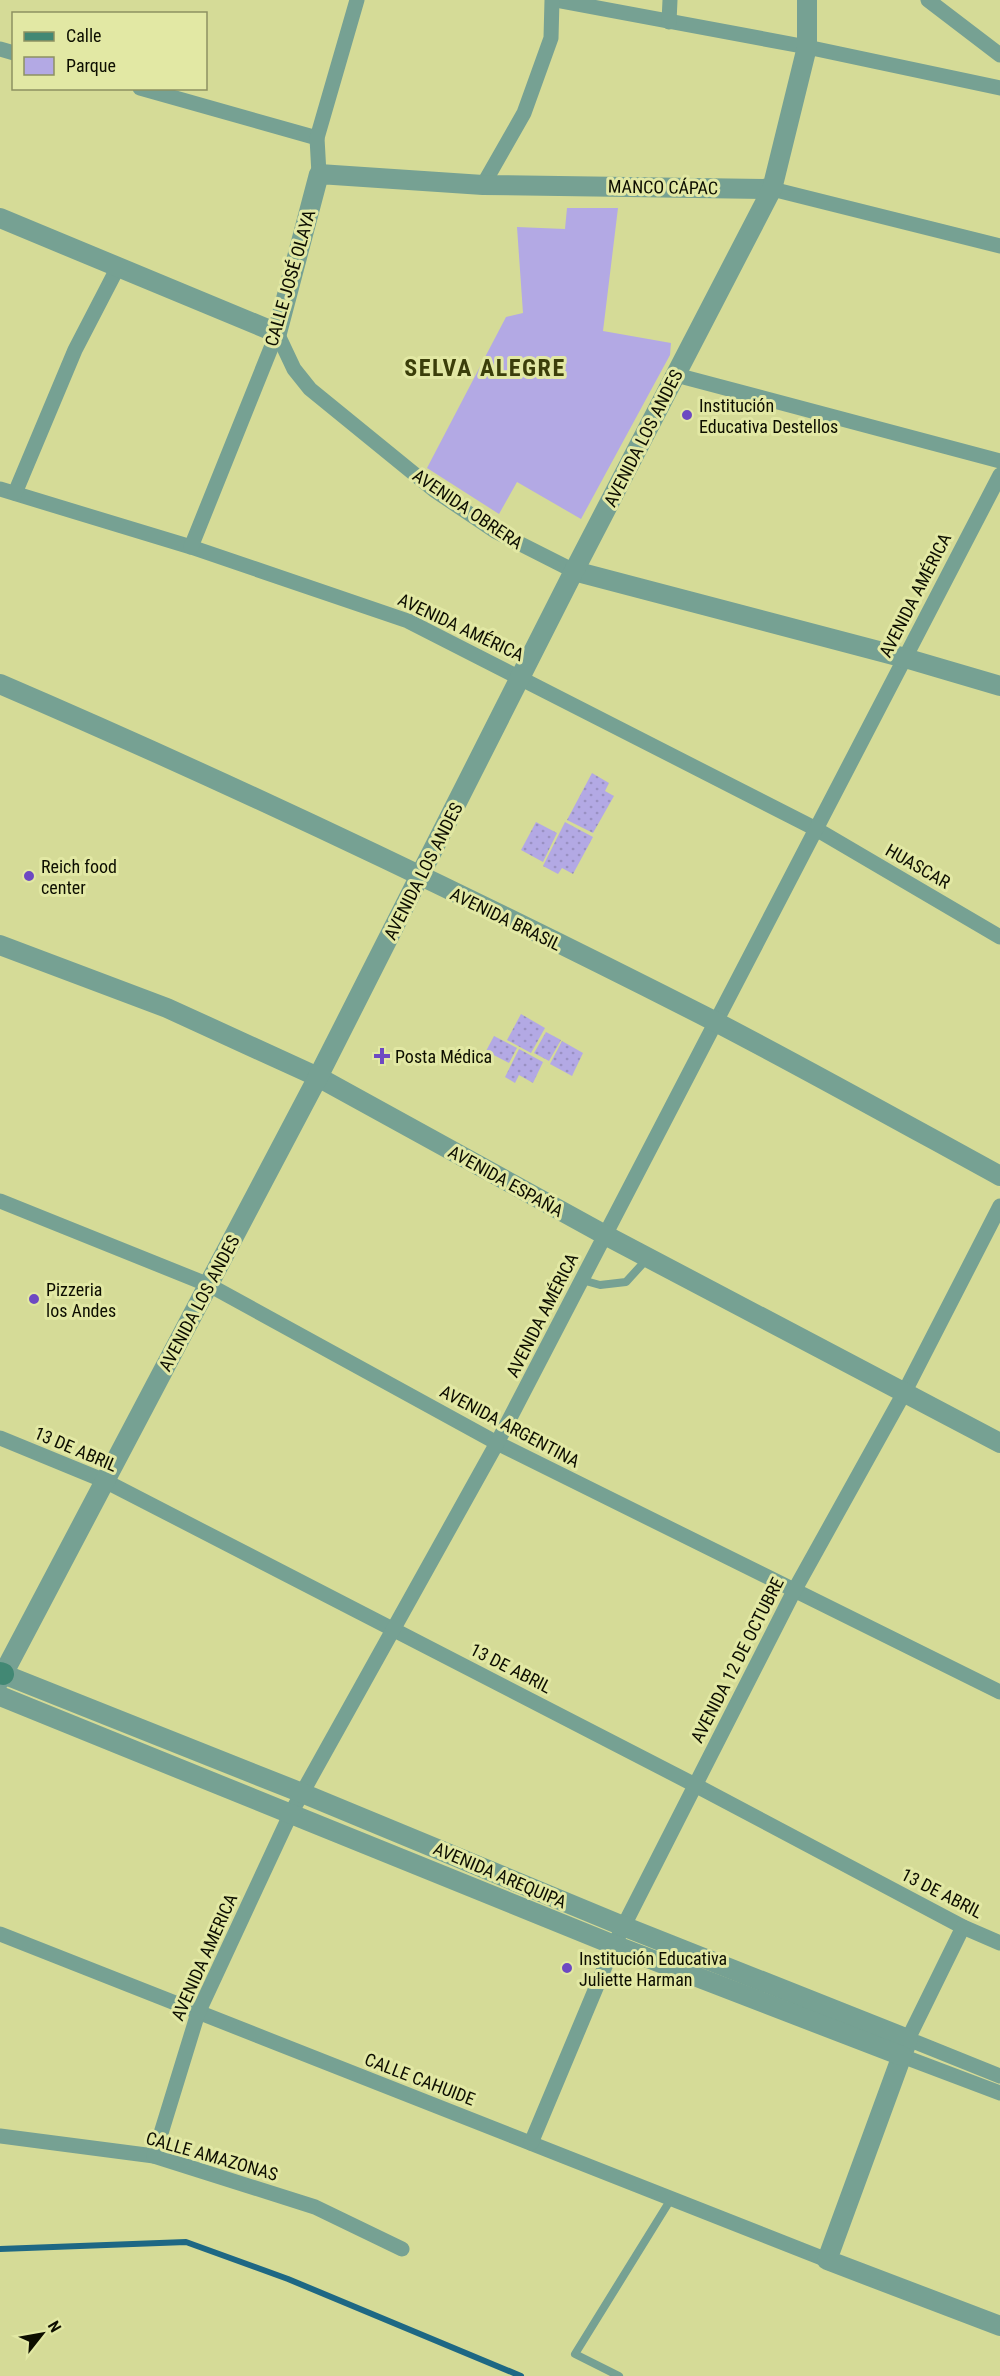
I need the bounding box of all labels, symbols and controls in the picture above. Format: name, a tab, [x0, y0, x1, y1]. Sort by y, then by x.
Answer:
legend	[12, 12, 207, 90]
text: Calle	[66, 25, 102, 46]
text: Parque	[66, 55, 116, 76]
street label: MANCO CÁPAC	[608, 176, 718, 198]
street label: CALLE JOSÉ OLAYA	[260, 207, 320, 349]
district label: SELVA ALEGRE	[404, 354, 566, 382]
street label: AVENIDA LOS ANDES	[599, 366, 687, 510]
place label: Institución Educativa Destellos	[699, 395, 838, 437]
marker: Institución Educativa Destellos	[680, 408, 694, 422]
street label: AVENIDA OBRERA	[409, 465, 527, 554]
street label: AVENIDA AMÉRICA	[875, 529, 956, 661]
street label: AVENIDA AMÉRICA	[395, 589, 528, 666]
street label: AVENIDA LOS ANDES	[379, 799, 467, 943]
street label: HUASCAR	[882, 839, 954, 893]
place label: Reich food center	[41, 856, 117, 898]
marker: Reich food center	[22, 869, 36, 883]
street label: AVENIDA BRASIL	[447, 883, 565, 955]
place label: Posta Médica	[395, 1046, 492, 1067]
marker: Posta Médica	[373, 1047, 391, 1065]
street label: AVENIDA ESPAÑA	[445, 1141, 568, 1222]
street label: AVENIDA LOS ANDES	[154, 1231, 244, 1375]
street label: AVENIDA AMÉRICA	[502, 1249, 583, 1381]
place label: Pizzeria los Andes	[46, 1279, 116, 1321]
marker: Pizzeria los Andes	[27, 1292, 41, 1306]
street label: AVENIDA ARGENTINA	[437, 1380, 584, 1472]
street label: 13 DE ABRIL	[31, 1422, 121, 1476]
street label: AVENIDA 12 DE OCTUBRE	[686, 1574, 788, 1746]
street label: 13 DE ABRIL	[467, 1639, 555, 1698]
street label: AVENIDA AREQUIPA	[430, 1838, 570, 1913]
street label: 13 DE ABRIL	[898, 1864, 986, 1923]
street label: AVENIDA AMERICA	[167, 1890, 242, 2024]
place label: Institución Educativa Juliette Harman	[579, 1948, 727, 1990]
marker: Institución Educativa Juliette Harman	[560, 1961, 574, 1975]
street label: CALLE CAHUIDE	[362, 2048, 478, 2110]
street label: CALLE AMAZONAS	[144, 2127, 280, 2185]
north arrow	[12, 2304, 72, 2364]
text: N	[44, 2317, 65, 2336]

